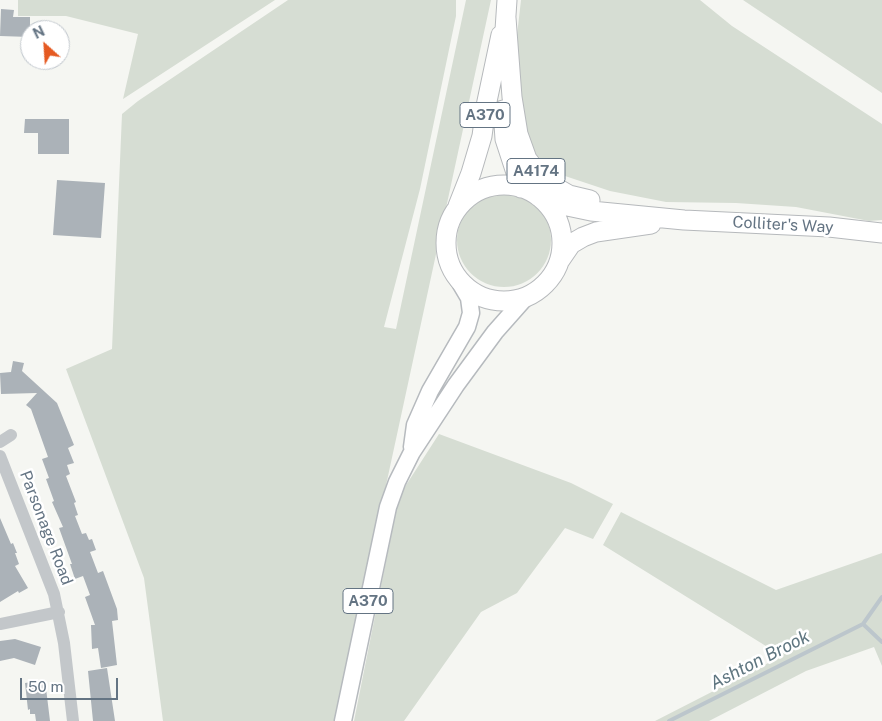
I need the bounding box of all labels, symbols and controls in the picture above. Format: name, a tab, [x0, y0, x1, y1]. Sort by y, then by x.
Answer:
north arrow	[20, 20, 70, 70]
text: N	[30, 23, 47, 42]
road number: A370	[460, 102, 510, 128]
road number: A4174	[507, 158, 565, 184]
street label: Colliter's Way	[732, 213, 834, 237]
street label: Parsonage Road	[15, 468, 77, 588]
road number: A370	[343, 588, 393, 614]
water label: Ashton Brook	[707, 626, 813, 694]
scale bar	[22, 668, 120, 700]
text: 50 m	[28, 678, 63, 695]

